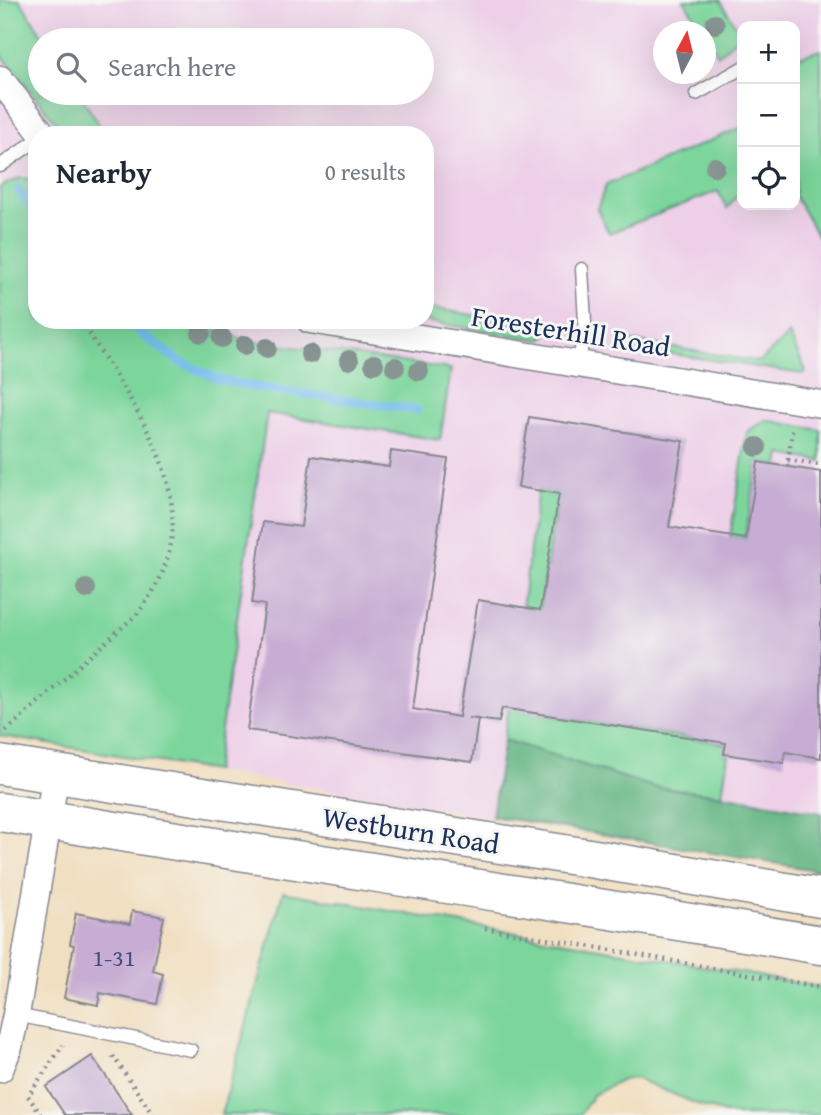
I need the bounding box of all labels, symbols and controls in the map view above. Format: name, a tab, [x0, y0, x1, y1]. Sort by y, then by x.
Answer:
north arrow	[653, 21, 716, 84]
map controls	[737, 21, 800, 210]
button: +	[737, 21, 800, 84]
search box	[28, 28, 434, 105]
text: Search here	[108, 47, 236, 86]
icon: search	[52, 48, 90, 86]
button: −	[737, 84, 800, 147]
button: locate	[737, 147, 800, 210]
text: Nearby	[56, 150, 152, 194]
text: 0 results	[325, 155, 406, 188]
street label: Foresterhill Road	[469, 295, 674, 366]
street label: Westburn Road	[320, 795, 502, 864]
house number: 1-31	[93, 940, 135, 975]

